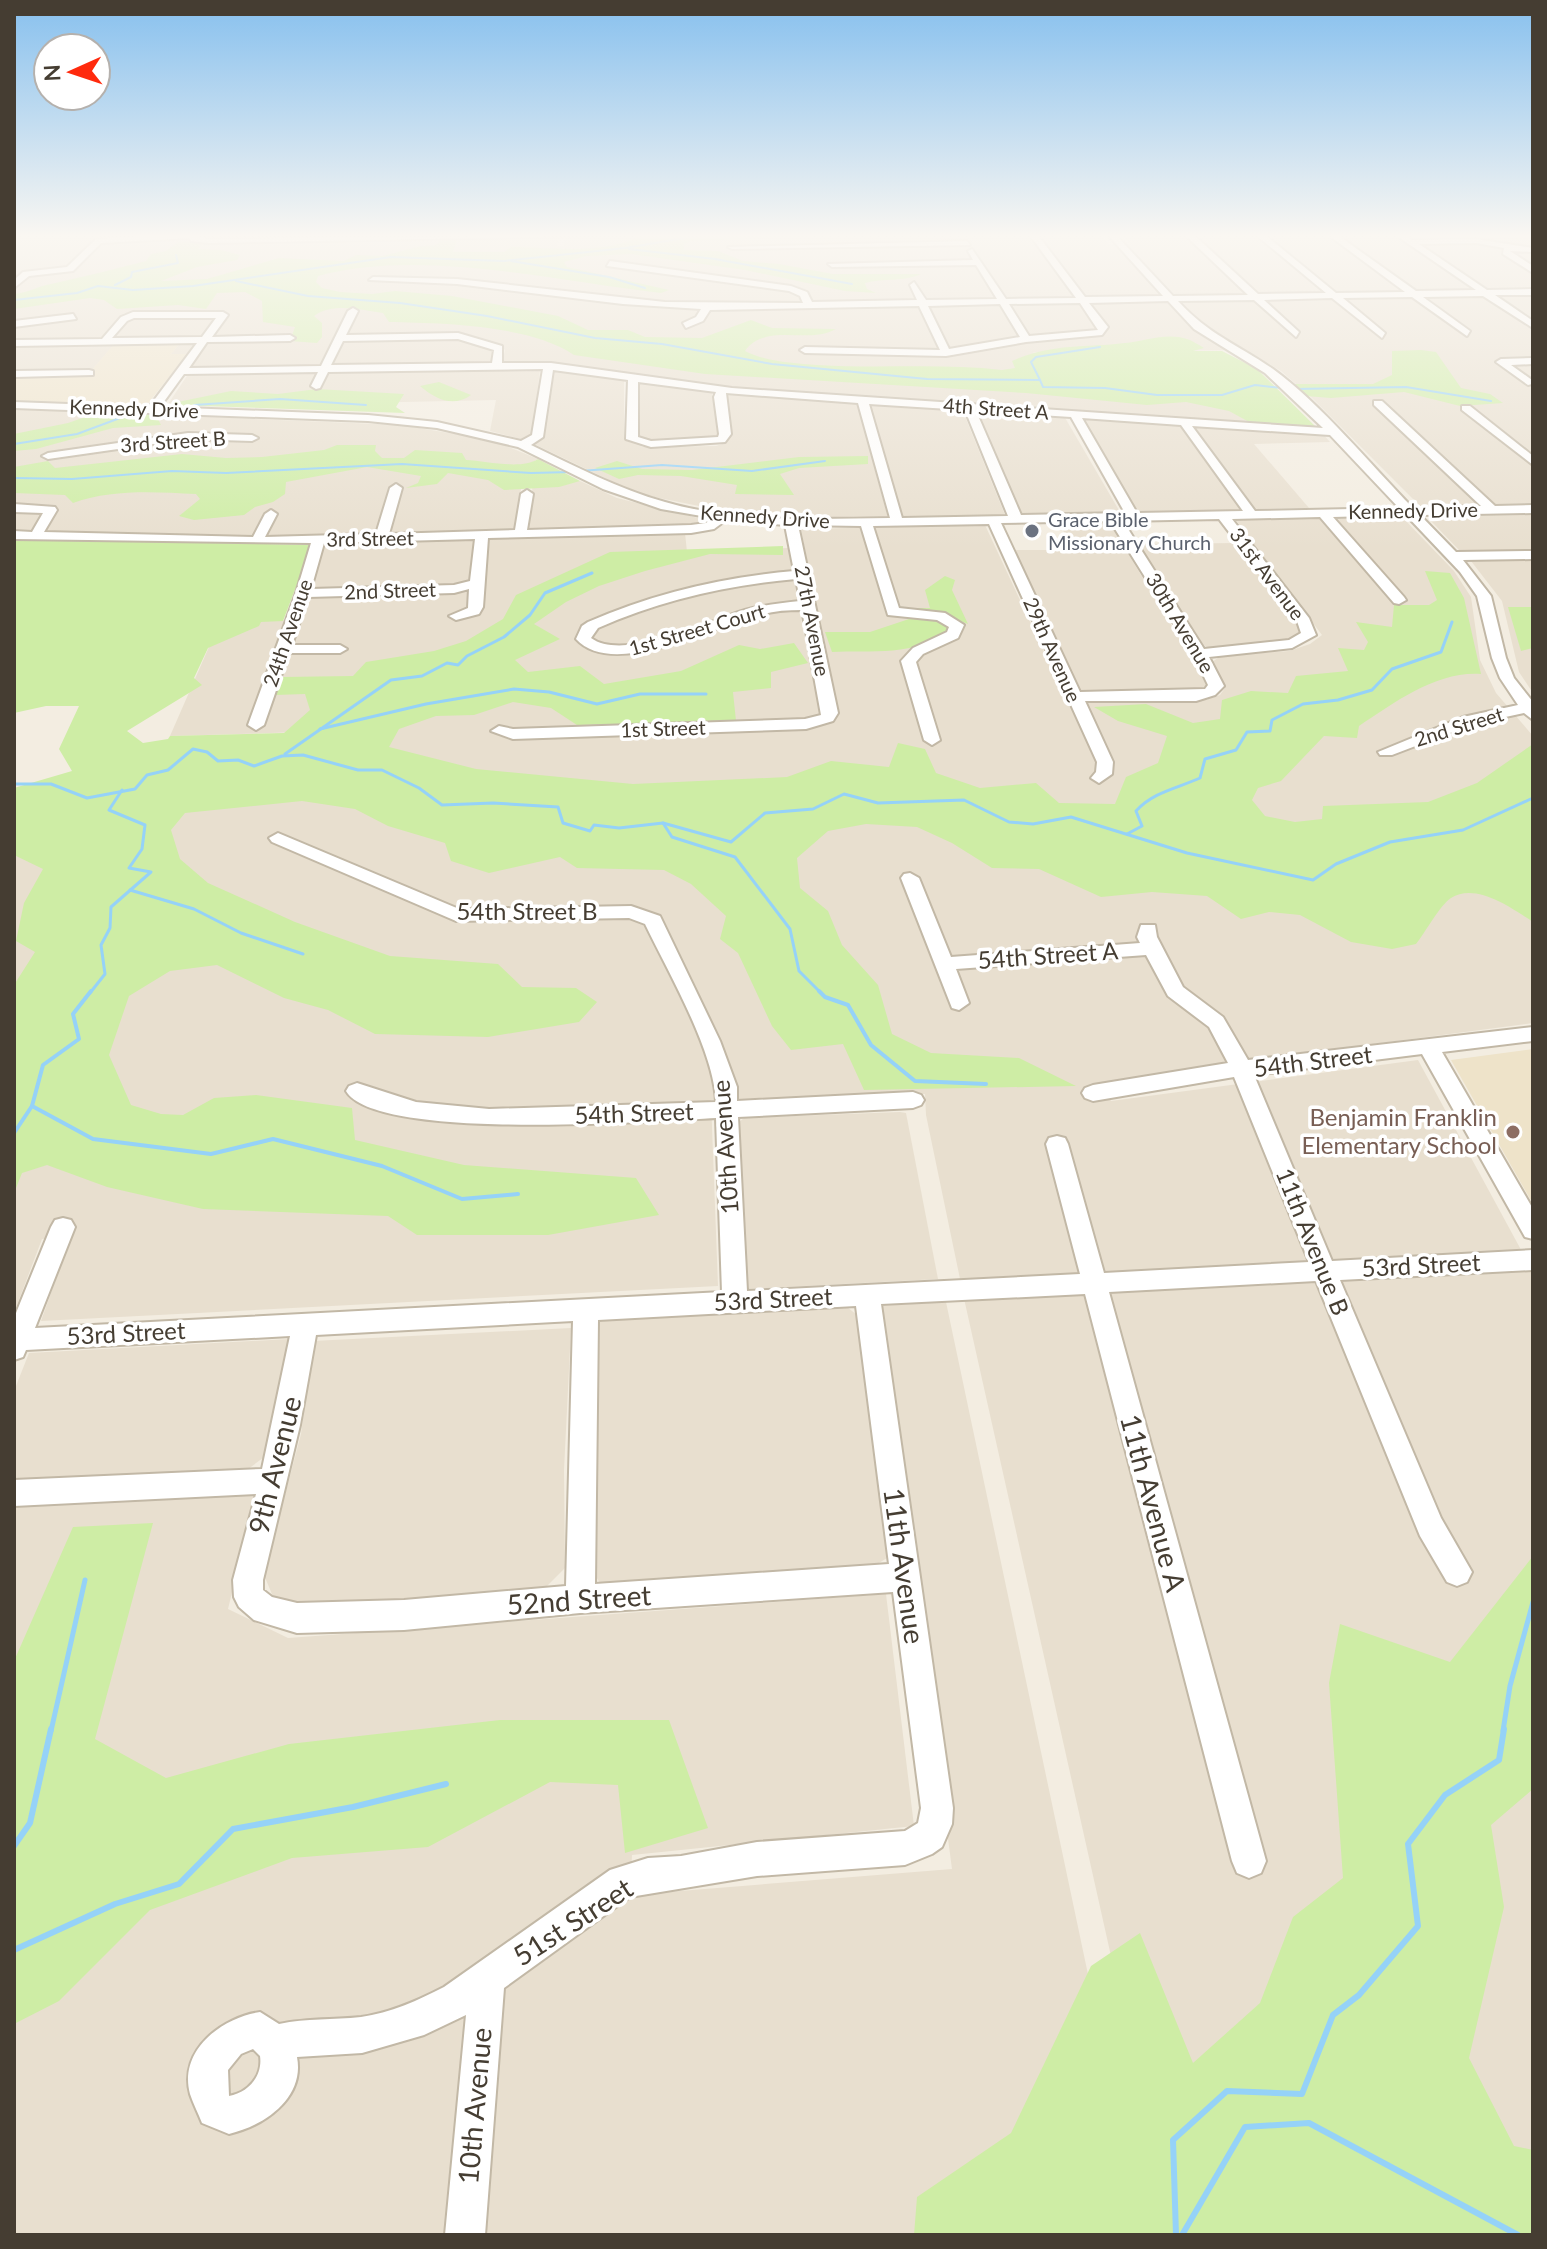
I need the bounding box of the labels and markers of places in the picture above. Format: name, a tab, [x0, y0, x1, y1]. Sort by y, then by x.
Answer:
place label: Grace Bible Missionary Church	[1048, 507, 1211, 554]
marker: Grace Bible Missionary Church	[1023, 522, 1041, 540]
place label: Benjamin Franklin Elementary School	[1301, 1102, 1497, 1159]
marker: Benjamin Franklin Elementary School	[1504, 1123, 1522, 1141]

